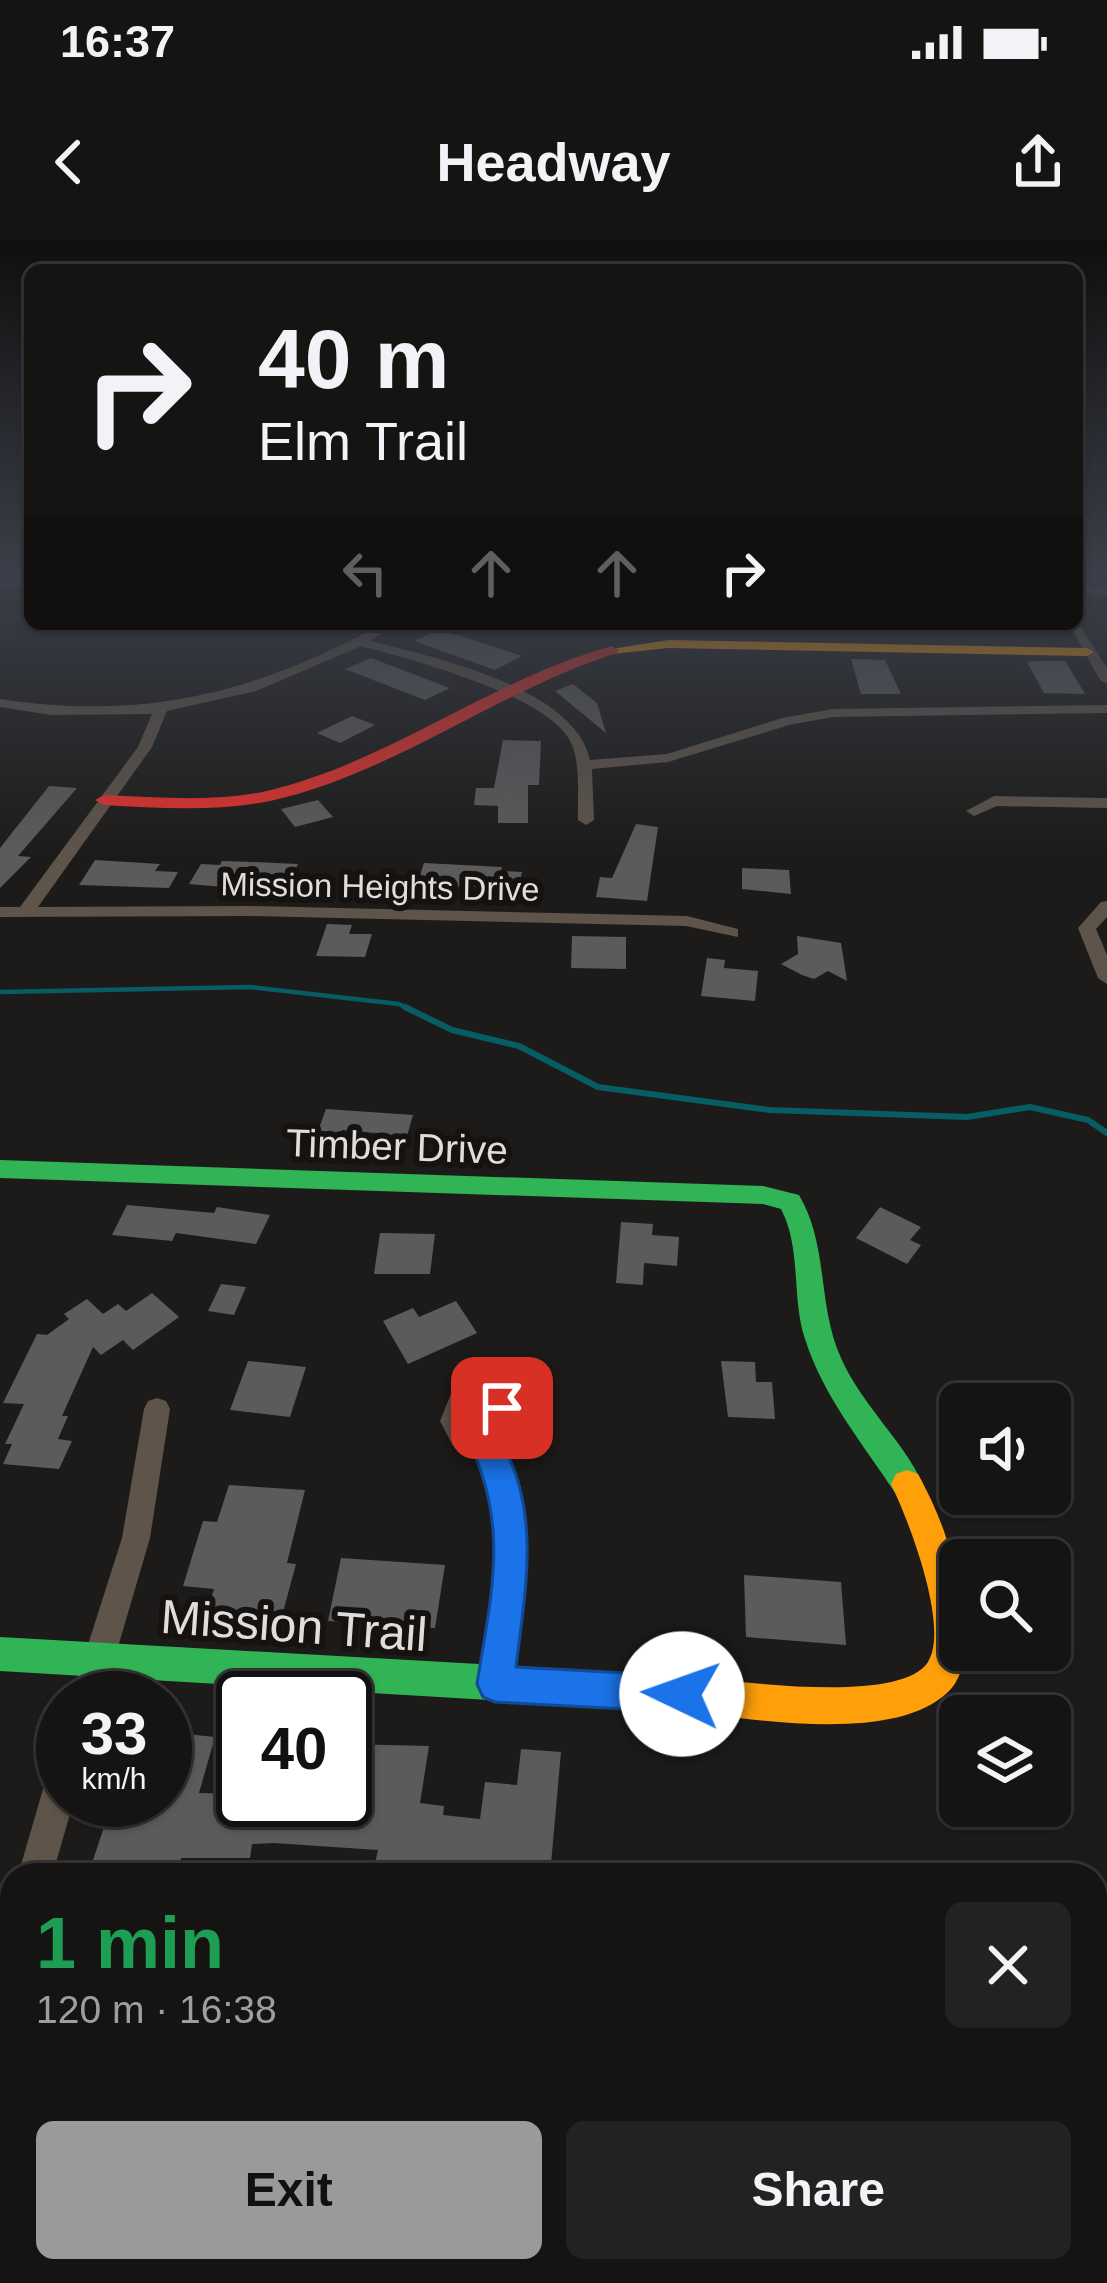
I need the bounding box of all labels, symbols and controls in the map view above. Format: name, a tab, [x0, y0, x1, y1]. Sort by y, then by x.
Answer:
text: 16:37	[60, 16, 175, 67]
icon: back	[36, 129, 102, 195]
icon: share	[1005, 129, 1071, 195]
text: Headway	[436, 132, 671, 192]
icon: right	[60, 312, 216, 468]
text: 40 m	[258, 312, 449, 406]
text: Elm Trail	[258, 411, 468, 471]
icon: left	[332, 540, 398, 606]
icon: ahead	[458, 540, 524, 606]
icon: ahead	[584, 540, 650, 606]
icon: right	[710, 540, 776, 606]
street label: Mission Heights Drive	[220, 865, 540, 908]
street label: Timber Drive	[285, 1121, 509, 1172]
pin	[451, 1357, 553, 1459]
icon: arrive	[469, 1375, 535, 1441]
map controls	[939, 1383, 1071, 1827]
button: sound	[939, 1383, 1071, 1515]
button: search	[939, 1539, 1071, 1671]
street label: Mission Trail	[159, 1590, 429, 1661]
position arrow	[619, 1631, 745, 1757]
speed limit sign: 40	[216, 1671, 372, 1827]
button: layers	[939, 1695, 1071, 1827]
text: 33	[81, 1700, 147, 1767]
text: km/h	[81, 1762, 147, 1795]
button: close	[945, 1902, 1071, 2028]
text: 1 min	[36, 1903, 224, 1983]
text: 120 m · 16:38	[36, 1988, 277, 2031]
button: Exit	[36, 2121, 542, 2259]
button: Share	[566, 2121, 1071, 2259]

